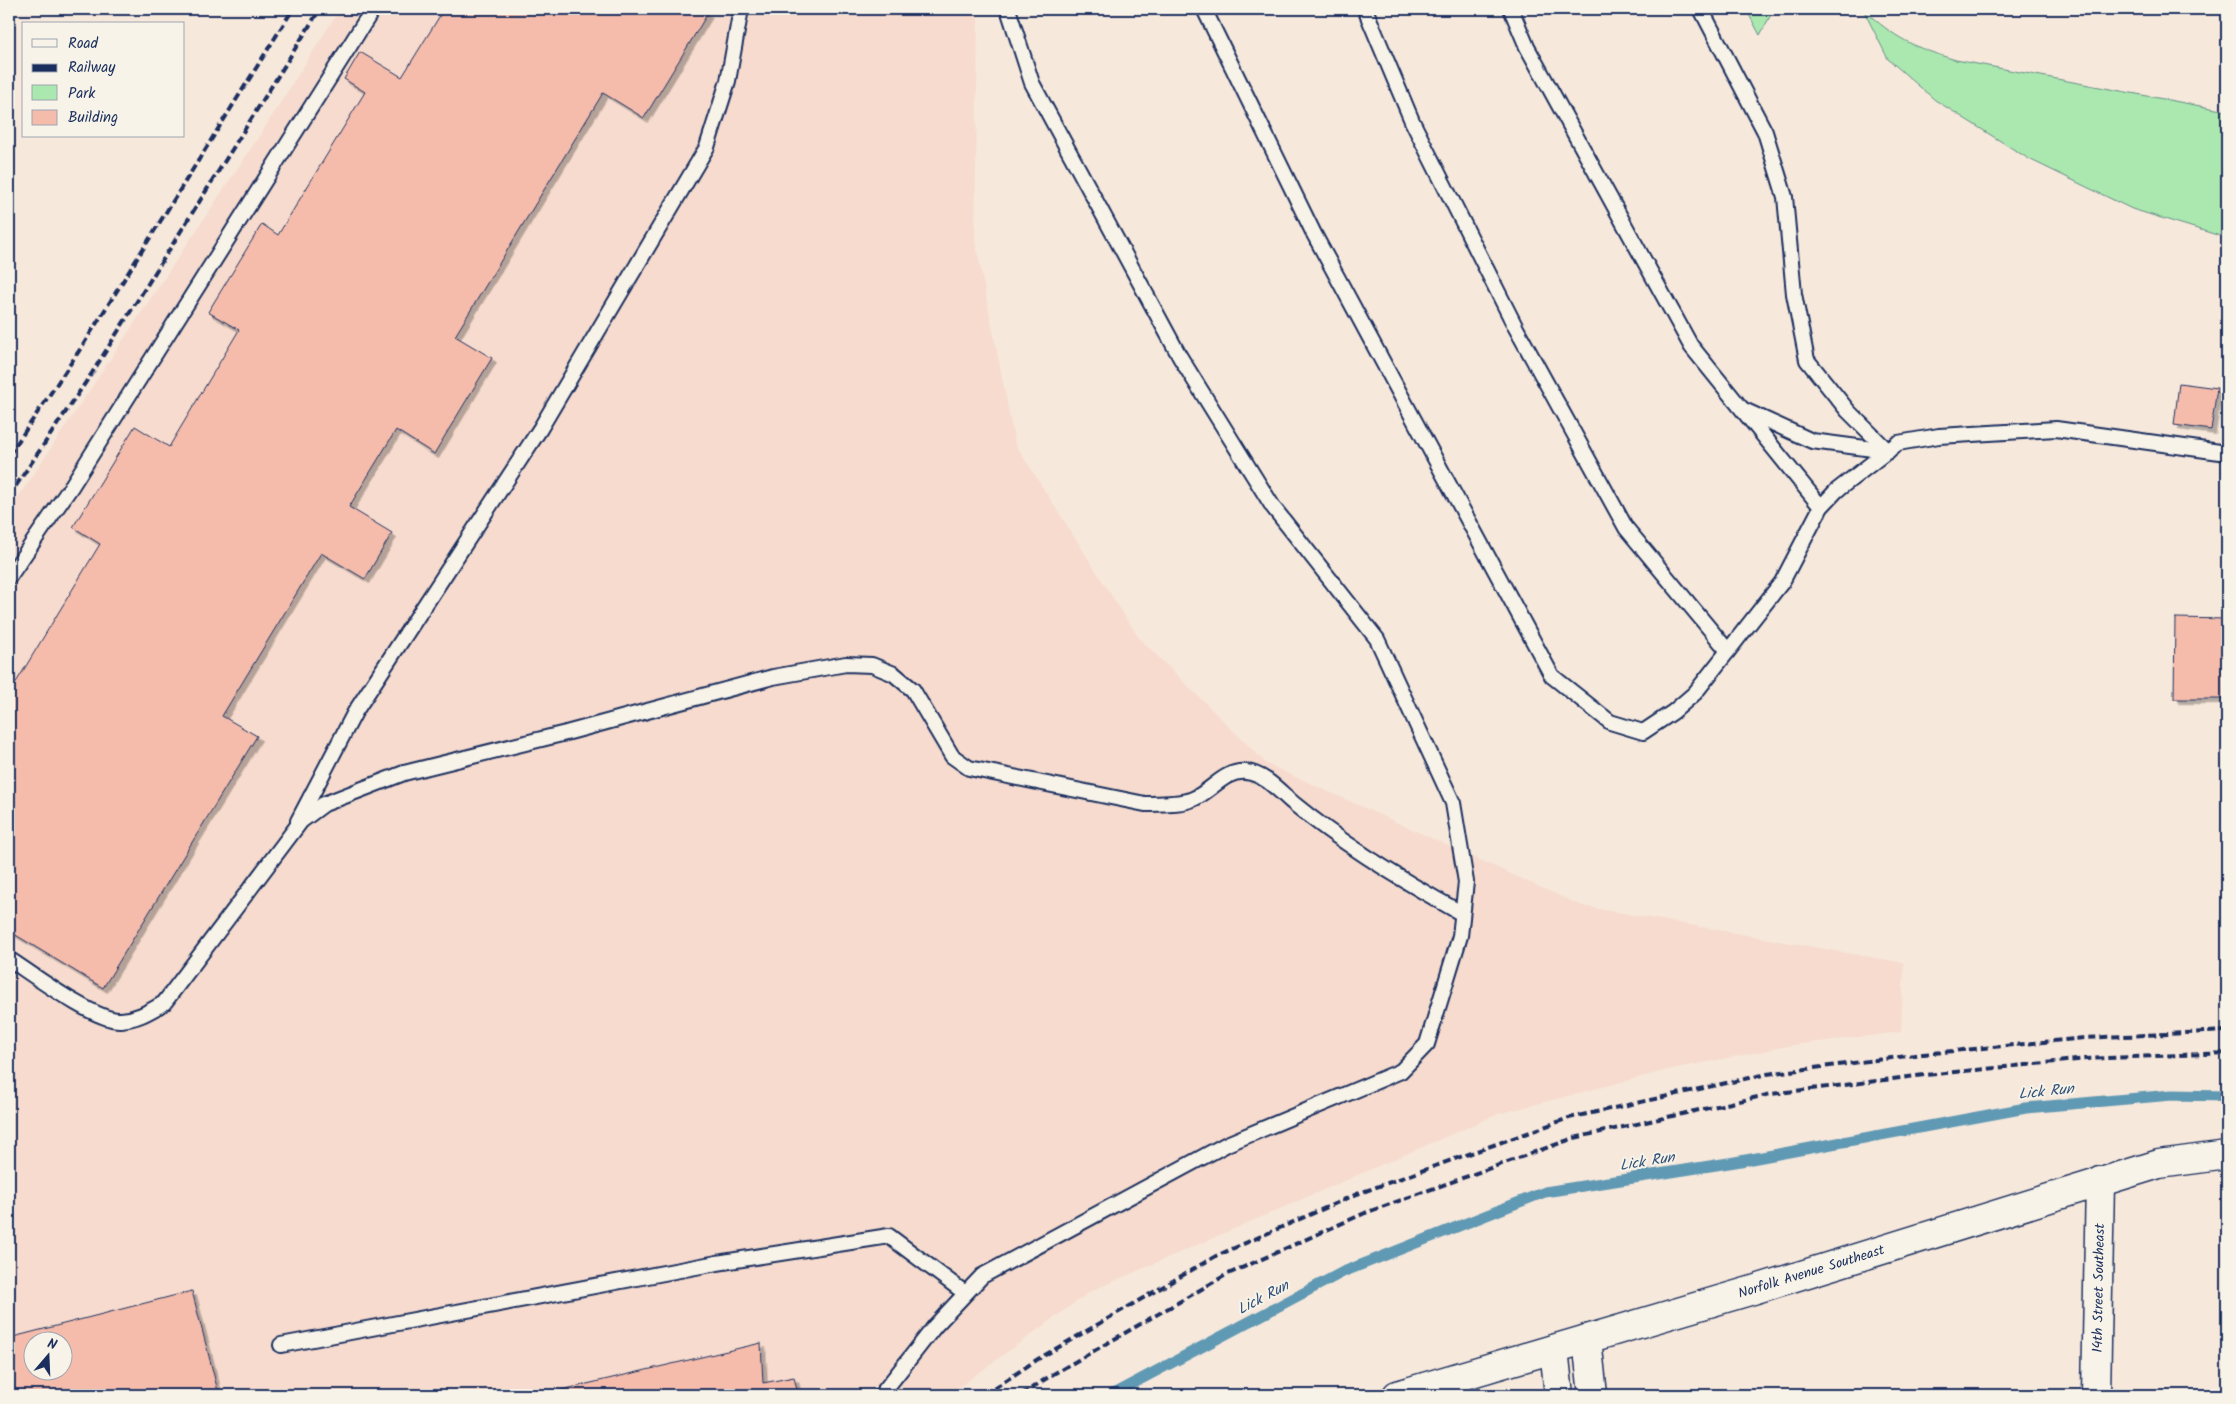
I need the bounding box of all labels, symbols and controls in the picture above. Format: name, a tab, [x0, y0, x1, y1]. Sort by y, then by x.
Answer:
legend	[22, 22, 185, 138]
text: Road	[68, 32, 99, 56]
text: Railway	[68, 56, 116, 80]
text: Park	[68, 82, 96, 106]
text: Building	[68, 106, 118, 130]
water label: Lick Run	[2017, 1077, 2076, 1107]
water label: Lick Run	[1618, 1146, 1677, 1178]
street label: 14th Street Southeast	[2087, 1223, 2111, 1353]
street label: Norfolk Avenue Southeast	[1735, 1239, 1888, 1305]
water label: Lick Run	[1233, 1274, 1294, 1321]
north arrow	[22, 1332, 72, 1382]
text: N	[44, 1333, 60, 1357]

